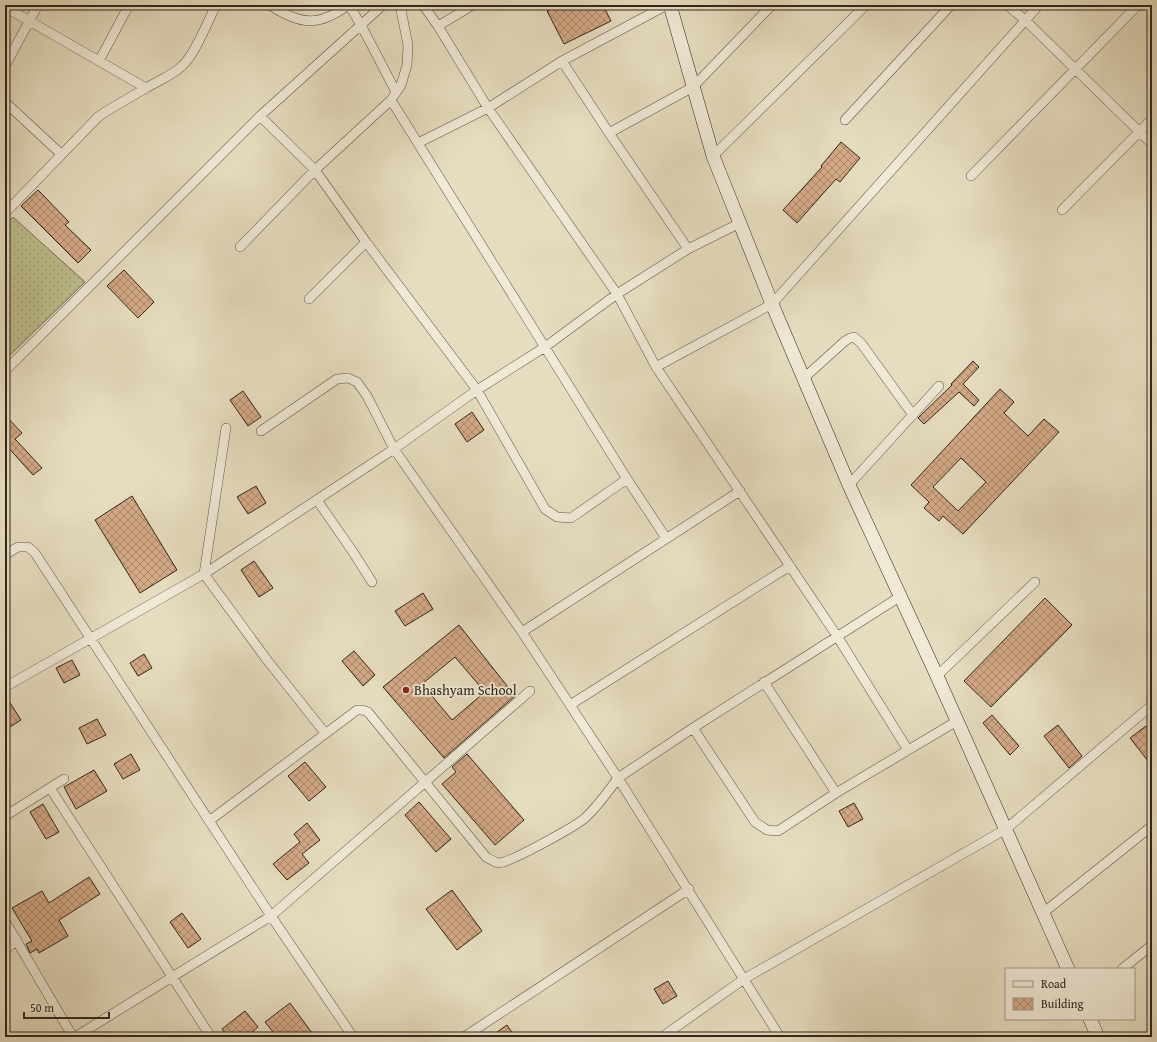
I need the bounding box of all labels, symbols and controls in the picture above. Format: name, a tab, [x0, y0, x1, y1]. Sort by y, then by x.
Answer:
place label: Bhashyam School	[414, 680, 517, 700]
marker: Bhashyam School	[401, 685, 411, 695]
legend	[1005, 968, 1135, 1020]
text: Road	[1041, 975, 1067, 992]
scale bar	[24, 994, 109, 1020]
text: Building	[1041, 995, 1084, 1012]
text: 50 m	[30, 999, 54, 1016]

